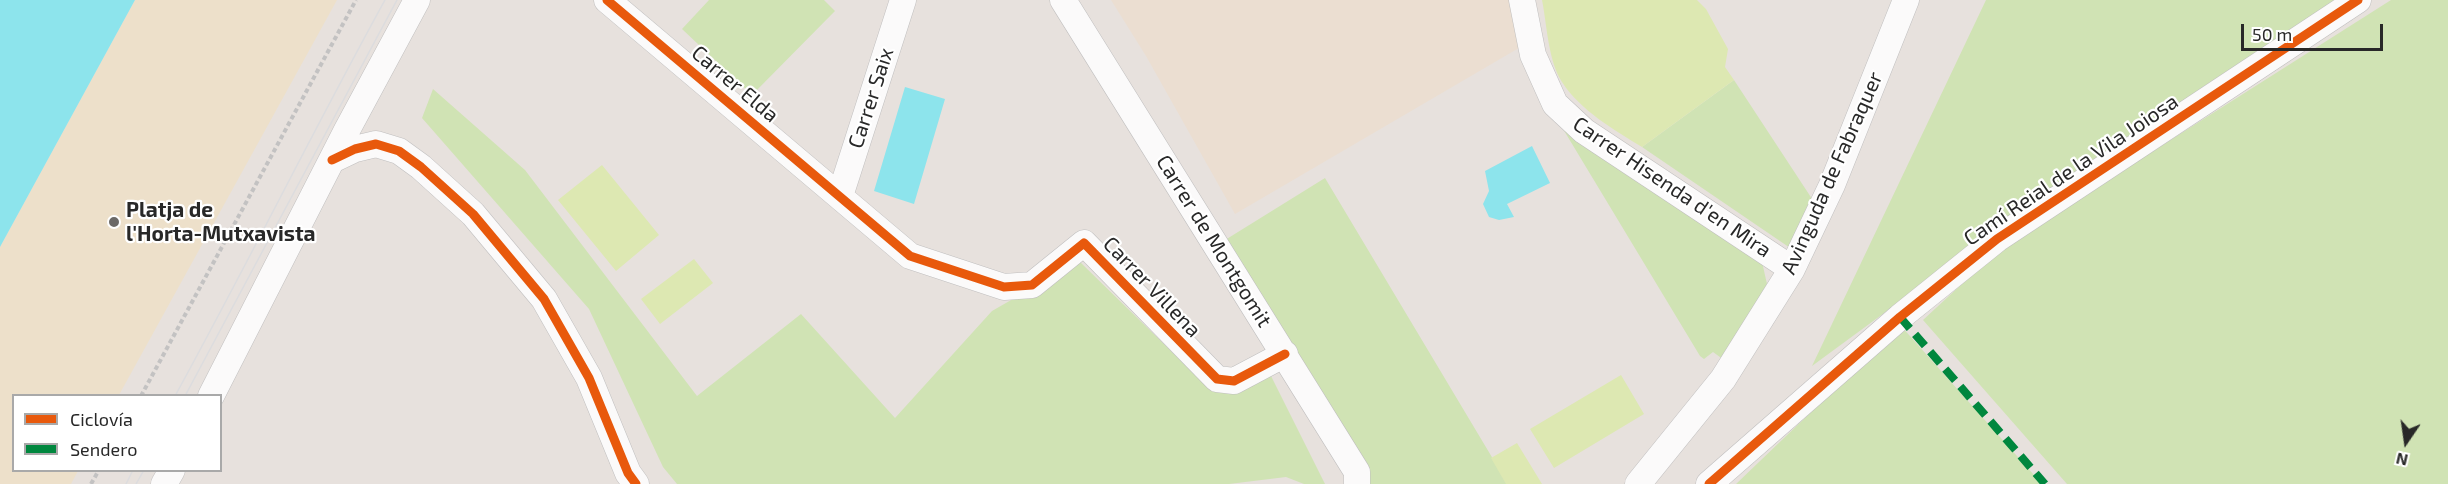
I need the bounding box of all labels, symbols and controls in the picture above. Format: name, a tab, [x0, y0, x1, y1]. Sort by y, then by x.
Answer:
scale bar	[2244, 12, 2386, 50]
text: 50 m	[2252, 23, 2292, 45]
street label: Carrer Elda	[686, 40, 784, 128]
street label: Carrer Saix	[843, 45, 899, 151]
street label: Avinguda de Fabraquer	[1776, 68, 1888, 278]
street label: Camí Reial de la Vila Joiosa	[1959, 89, 2183, 251]
street label: Carrer Hisenda d'en Mira	[1568, 111, 1776, 263]
street label: Carrer de Montgomit	[1151, 150, 1277, 332]
place label: Platja de l'Horta-Mutxavista	[126, 197, 316, 247]
marker: Platja de l'Horta-Mutxavista	[107, 215, 121, 229]
street label: Carrer Villena	[1098, 232, 1206, 342]
legend	[12, 394, 222, 472]
text: Ciclovía	[70, 408, 133, 430]
north arrow	[2376, 412, 2436, 472]
text: Sendero	[70, 438, 137, 460]
text: N	[2394, 449, 2410, 471]

